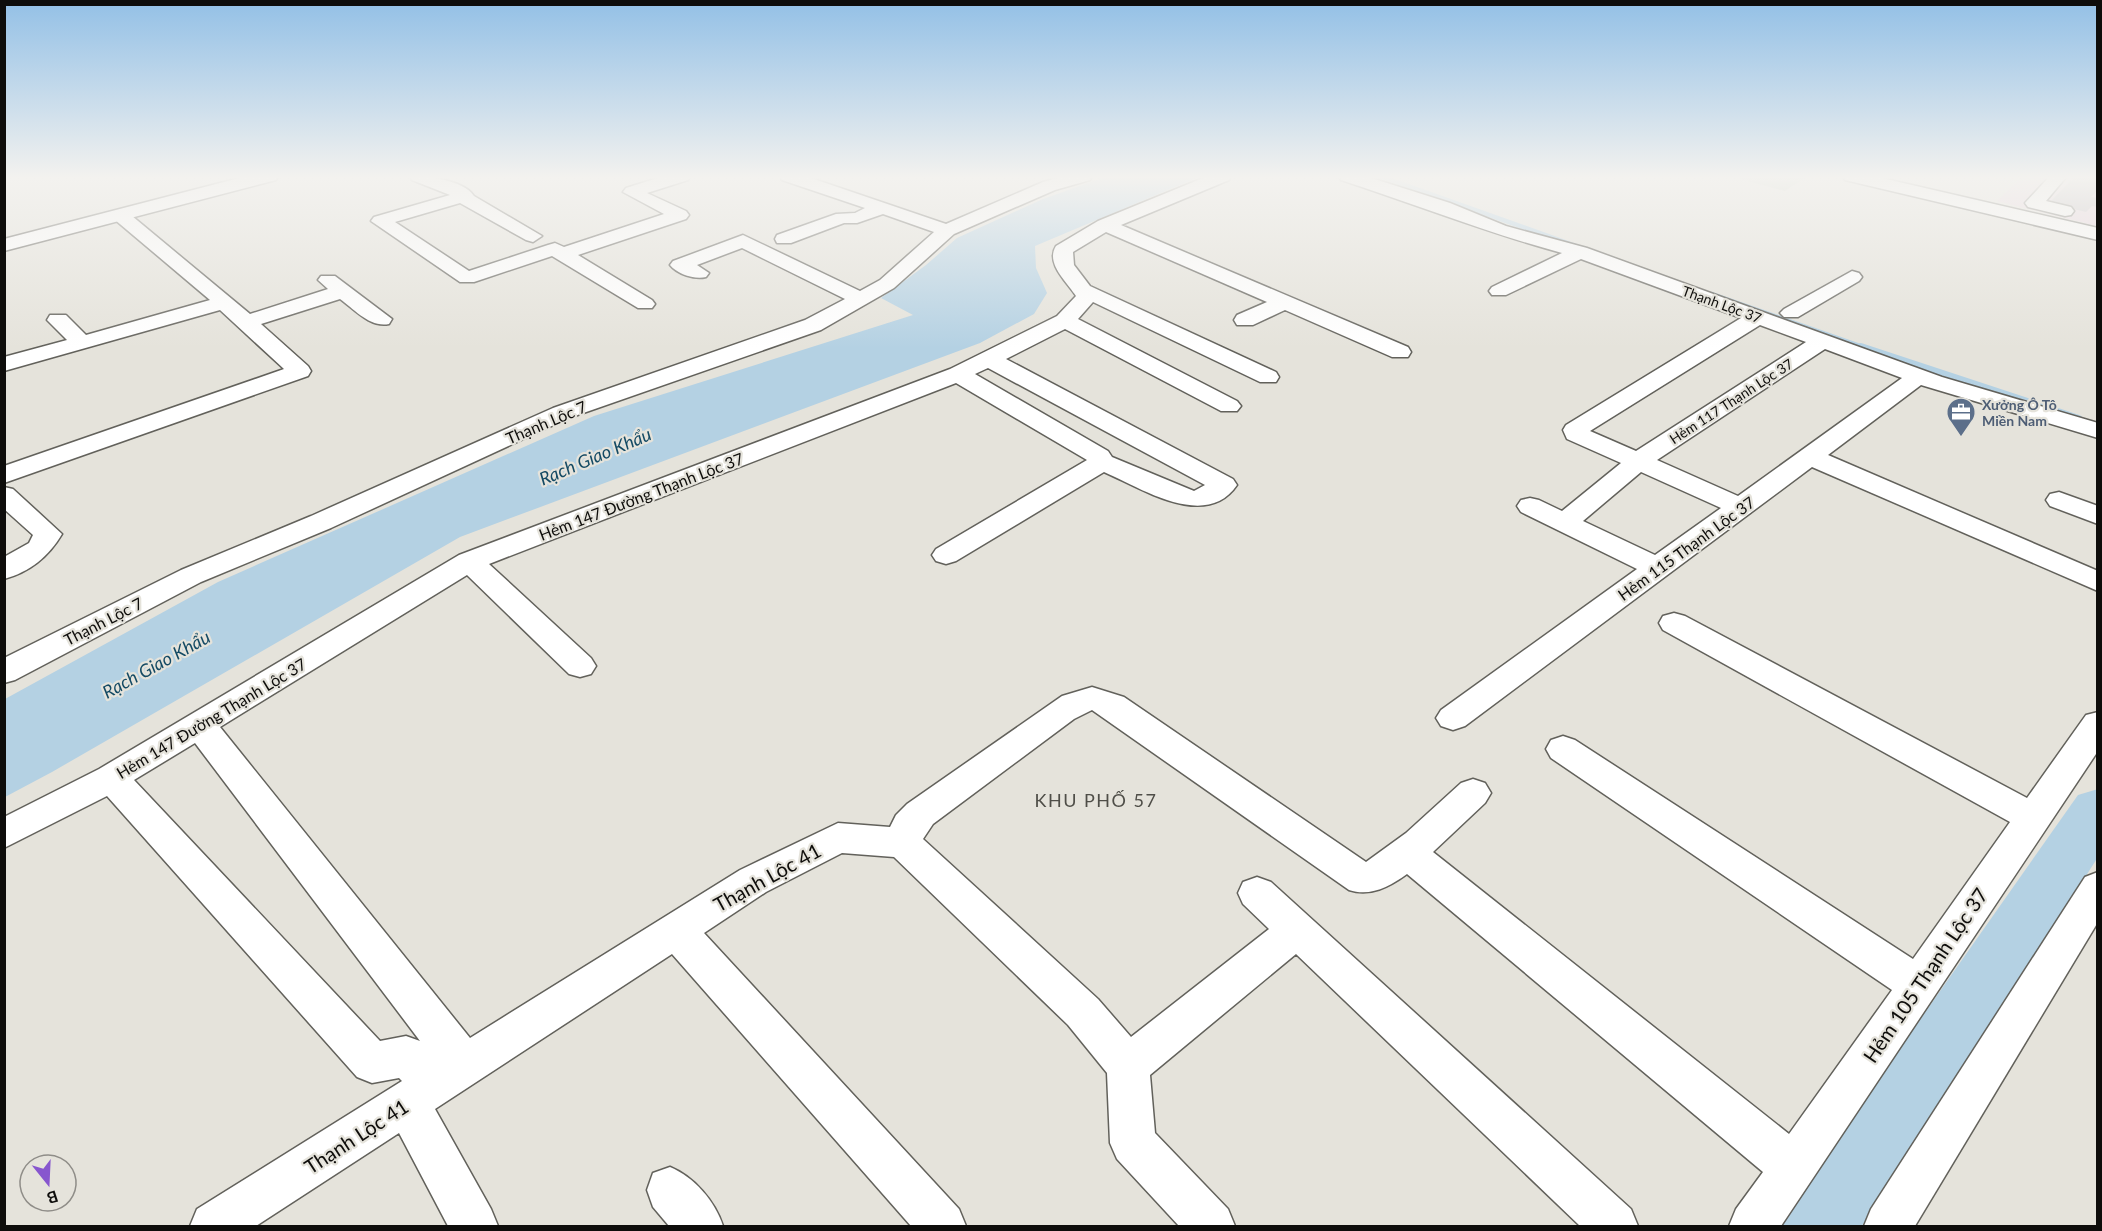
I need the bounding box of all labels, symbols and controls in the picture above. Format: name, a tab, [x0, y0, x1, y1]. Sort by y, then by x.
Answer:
street label: Thạnh Lộc 37	[1680, 282, 1764, 326]
street label: Hẻm 117 Thạnh Lộc 37	[1666, 355, 1796, 447]
street label: Thạnh Lộc 7	[503, 396, 589, 448]
office icon: Xưởng Ô Tô Miền Nam	[1945, 396, 1977, 438]
place label: Xưởng Ô Tô Miền Nam	[1982, 396, 2057, 429]
water label: Rạch Giao Khẩu	[536, 422, 654, 490]
street label: Hẻm 147 Đường Thạnh Lộc 37	[536, 448, 746, 544]
street label: Hẻm 115 Thạnh Lộc 37	[1614, 492, 1758, 604]
street label: Thạnh Lộc 7	[60, 593, 146, 649]
water label: Rạch Giao Khẩu	[98, 625, 214, 703]
street label: Hẻm 147 Đường Thạnh Lộc 37	[113, 654, 309, 782]
district label: KHU PHỐ 57	[1035, 789, 1157, 811]
street label: Thạnh Lộc 41	[709, 838, 825, 916]
street label: Hẻm 105 Thạnh Lộc 37	[1858, 883, 1992, 1067]
street label: Thạnh Lộc 41	[300, 1094, 412, 1178]
north arrow	[18, 1153, 78, 1213]
text: B	[45, 1187, 61, 1208]

